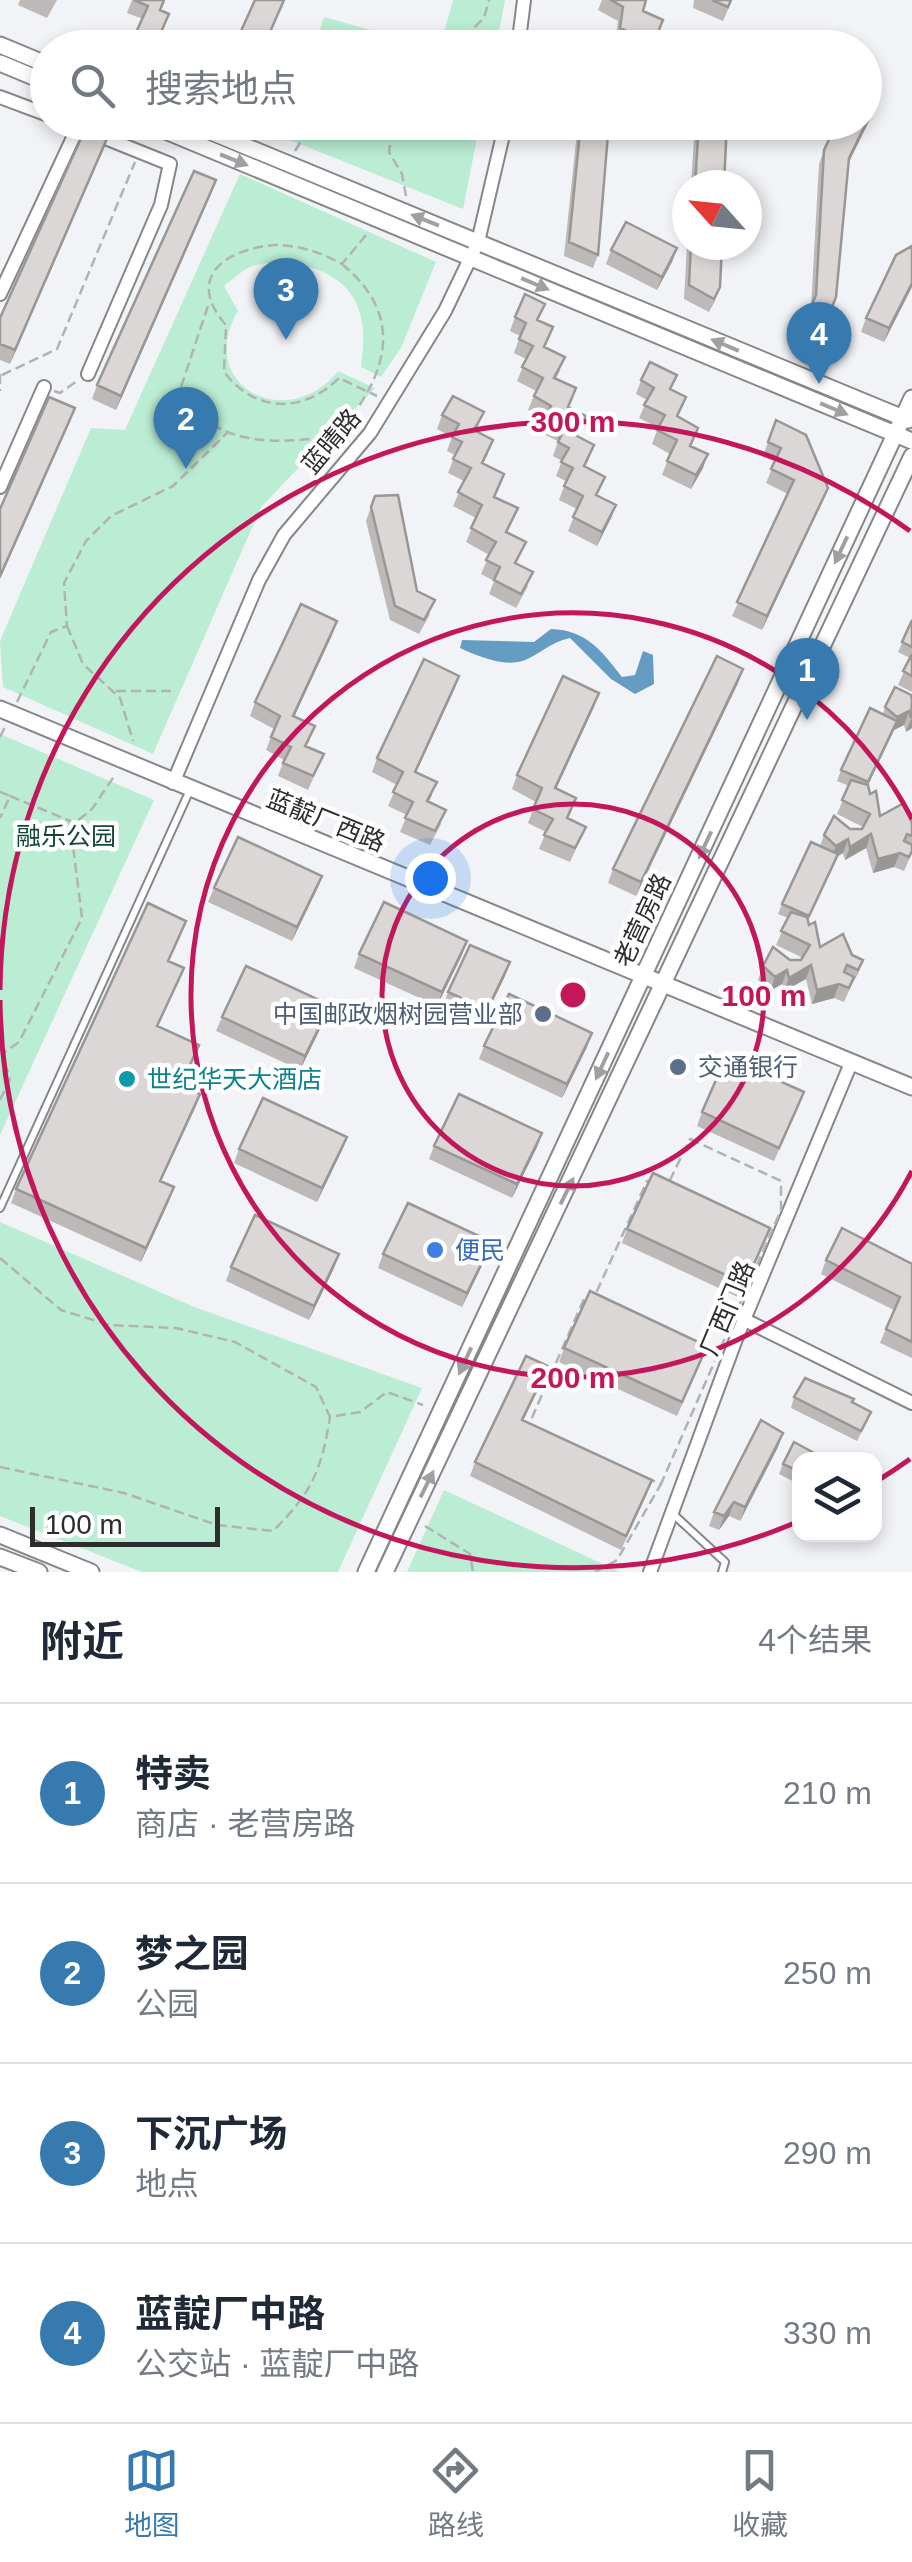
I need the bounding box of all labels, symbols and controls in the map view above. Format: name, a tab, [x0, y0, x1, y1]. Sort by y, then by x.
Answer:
search box	[30, 30, 882, 140]
icon: search	[65, 58, 120, 113]
text: 搜索地点	[145, 68, 297, 110]
one-way arrow	[219, 152, 249, 168]
north arrow	[672, 170, 762, 260]
one-way arrow	[409, 212, 439, 228]
pin: 3	[254, 258, 318, 340]
one-way arrow	[520, 276, 549, 292]
pin: 4	[786, 302, 852, 384]
one-way arrow	[710, 336, 740, 352]
pin: 2	[154, 386, 218, 469]
one-way arrow	[820, 401, 849, 417]
street label: 蓝晴路	[296, 403, 366, 479]
text: 300 m	[530, 405, 616, 438]
one-way arrow	[833, 536, 850, 565]
pin: 1	[774, 638, 840, 720]
street label: 蓝靛厂西路	[263, 784, 389, 856]
park label: 融乐公园	[16, 822, 116, 850]
one-way arrow	[696, 831, 713, 860]
your location	[405, 853, 456, 904]
street label: 老营房路	[608, 869, 676, 971]
centre of rings	[555, 977, 591, 1013]
text: 100 m	[721, 979, 807, 1012]
place label: 中国邮政烟树园营业部	[273, 1000, 523, 1028]
marker: 中国邮政烟树园营业部	[532, 1003, 554, 1025]
one-way arrow	[594, 1051, 610, 1081]
place label: 交通银行	[698, 1053, 798, 1081]
marker: 交通银行	[667, 1056, 689, 1078]
place label: 世纪华天大酒店	[147, 1065, 322, 1093]
marker: 世纪华天大酒店	[116, 1068, 138, 1090]
one-way arrow	[558, 1176, 575, 1205]
place label: 便民	[455, 1236, 505, 1264]
marker: 便民	[424, 1239, 446, 1261]
street label: 厂西门路	[695, 1256, 759, 1360]
one-way arrow	[456, 1347, 473, 1376]
text: 200 m	[530, 1361, 616, 1394]
map controls	[792, 1452, 882, 1542]
button: layers	[792, 1452, 882, 1542]
one-way arrow	[418, 1469, 435, 1498]
scale bar	[30, 1502, 220, 1546]
text: 100 m	[45, 1509, 123, 1540]
text: 附近	[40, 1618, 124, 1665]
text: 4个结果	[758, 1622, 872, 1658]
text: 特卖	[135, 1753, 211, 1795]
text: 1	[64, 1775, 81, 1811]
text: 210 m	[783, 1775, 872, 1811]
text: 商店 · 老营房路	[135, 1806, 355, 1842]
text: 梦之园	[135, 1933, 249, 1975]
text: 2	[64, 1955, 81, 1991]
text: 250 m	[783, 1955, 872, 1991]
text: 公园	[135, 1986, 199, 2022]
text: 下沉广场	[135, 2113, 287, 2155]
text: 3	[64, 2135, 81, 2171]
text: 290 m	[783, 2135, 872, 2171]
text: 地点	[135, 2166, 199, 2202]
text: 蓝靛厂中路	[135, 2293, 325, 2335]
text: 4	[64, 2315, 81, 2351]
text: 330 m	[783, 2315, 872, 2351]
text: 公交站 · 蓝靛厂中路	[135, 2346, 419, 2382]
tab: 地图	[124, 2443, 180, 2543]
tab: 路线	[428, 2443, 484, 2543]
tab: 收藏	[732, 2443, 788, 2543]

